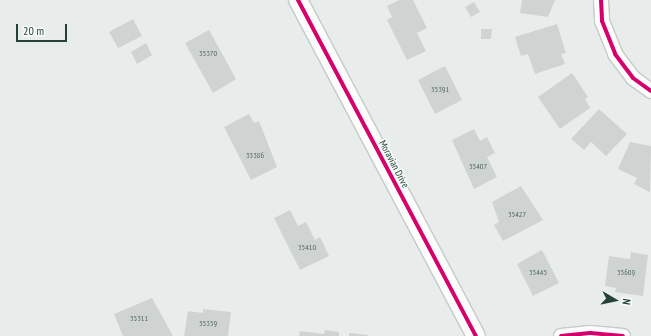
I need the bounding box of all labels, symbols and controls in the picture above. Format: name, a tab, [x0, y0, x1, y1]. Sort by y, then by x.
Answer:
scale bar	[18, 16, 69, 42]
text: 20 m	[23, 23, 44, 38]
house number: 35370	[199, 49, 217, 59]
house number: 35391	[431, 85, 449, 95]
street label: Moravian Drive	[376, 138, 412, 190]
house number: 35386	[246, 151, 264, 161]
house number: 35407	[469, 162, 487, 172]
house number: 35427	[508, 210, 526, 220]
house number: 35410	[298, 243, 316, 253]
house number: 35445	[529, 268, 547, 278]
house number: 35609	[617, 268, 635, 278]
north arrow	[595, 280, 635, 320]
text: N	[619, 298, 634, 306]
house number: 35311	[130, 314, 148, 324]
house number: 35339	[199, 319, 217, 329]

